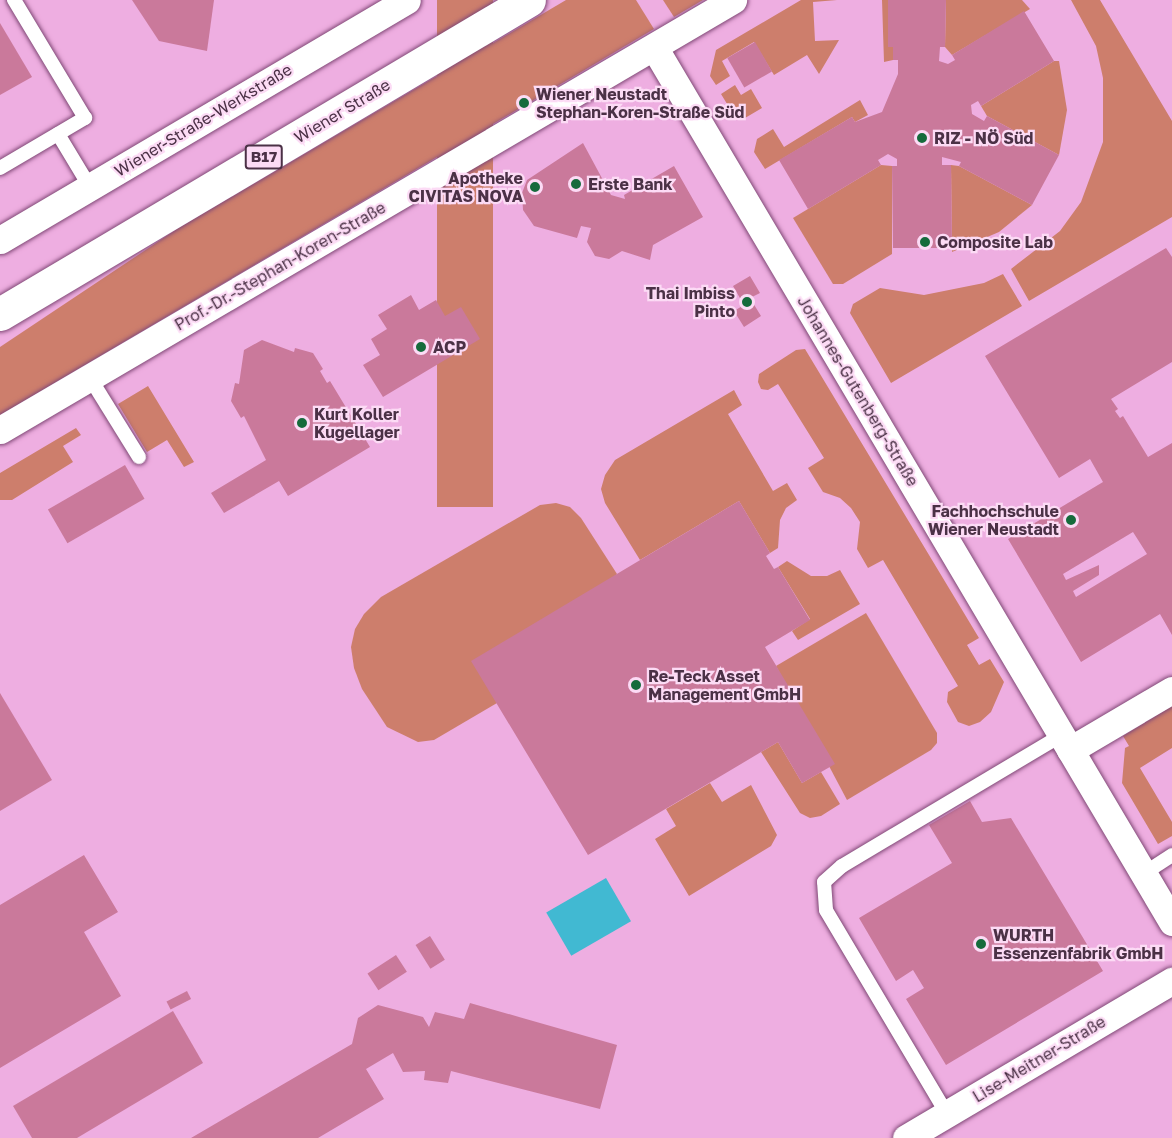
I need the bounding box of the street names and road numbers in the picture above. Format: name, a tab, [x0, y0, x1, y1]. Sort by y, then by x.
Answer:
street label: Wiener-Straße-Werkstraße	[111, 59, 295, 181]
street label: Wiener Straße	[291, 75, 393, 147]
road number: B17	[244, 145, 284, 169]
street label: Prof.-Dr.-Stephan-Koren-Straße	[171, 198, 389, 334]
street label: Johannes-Gutenberg-Straße	[794, 292, 922, 490]
street label: Lise-Meitner-Straße	[969, 1012, 1109, 1106]

